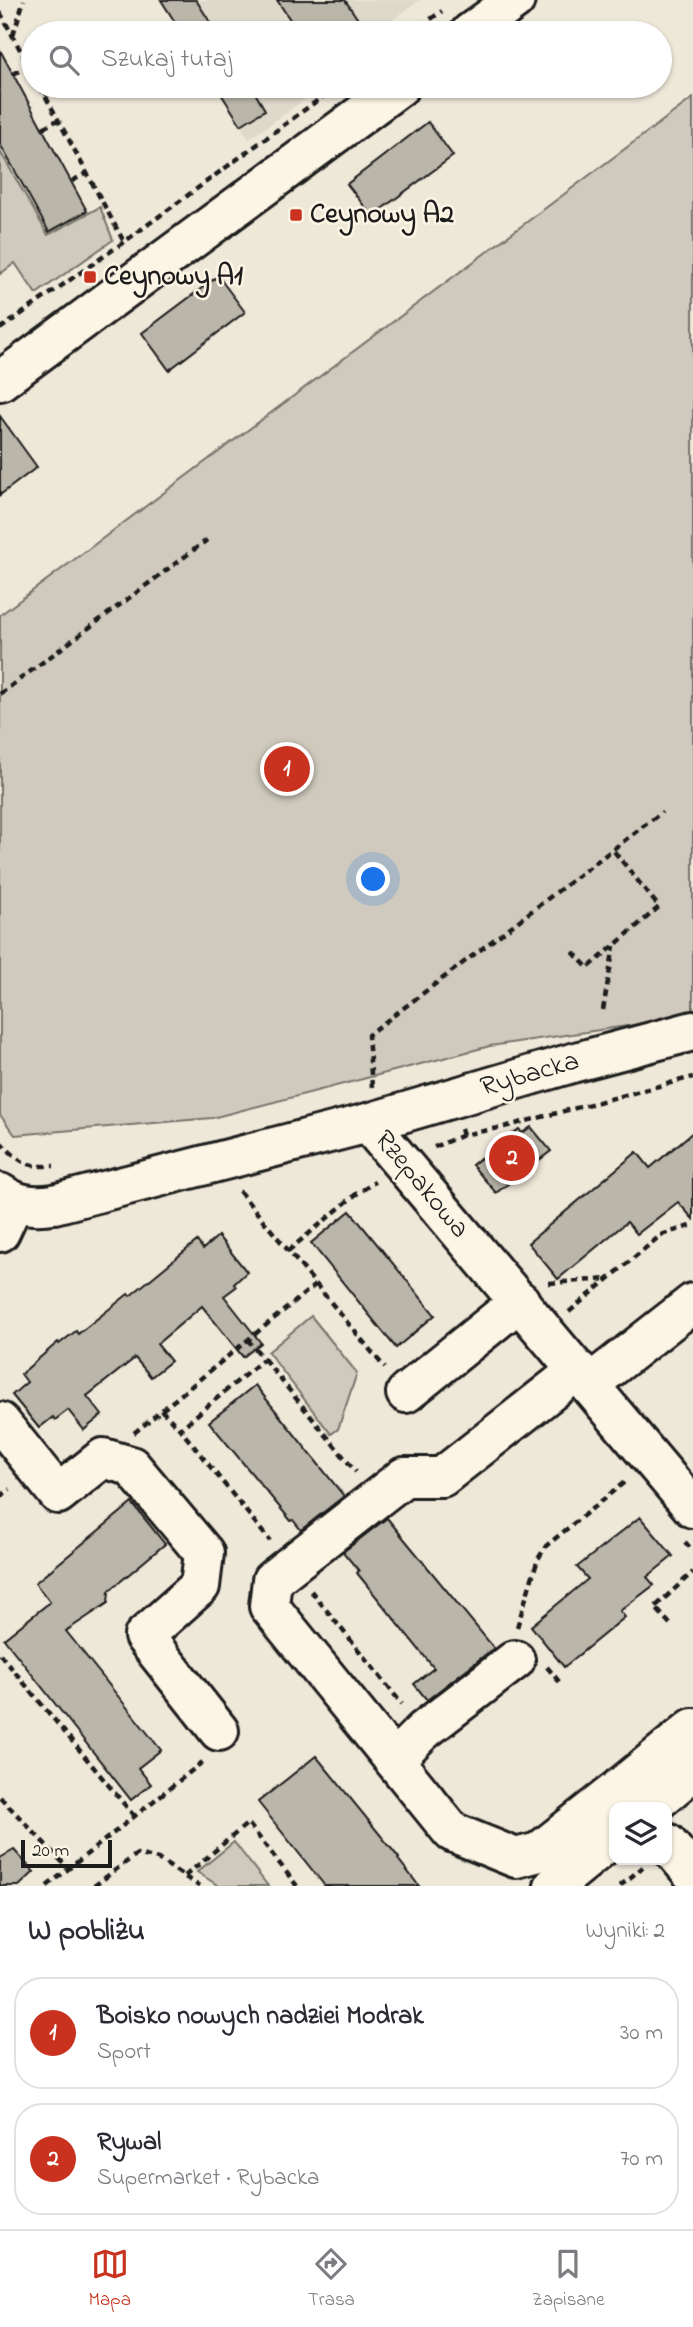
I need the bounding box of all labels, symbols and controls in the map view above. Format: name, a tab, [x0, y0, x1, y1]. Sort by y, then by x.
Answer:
search box	[21, 21, 672, 98]
icon: search	[45, 41, 83, 79]
text: Szukaj tutaj	[101, 41, 232, 79]
place label: Ceynowy A2	[310, 195, 454, 236]
marker: Ceynowy A2	[288, 207, 304, 223]
place label: Ceynowy A1	[104, 257, 243, 298]
marker: Ceynowy A1	[82, 269, 98, 285]
pin: 1	[264, 743, 310, 795]
your location	[356, 862, 390, 896]
street label: Rybacka	[476, 1041, 584, 1109]
street label: Rzepakowa	[363, 1122, 479, 1248]
pin: 2	[489, 1132, 535, 1184]
map controls	[609, 1802, 672, 1865]
button: layers	[609, 1802, 672, 1865]
scale bar	[21, 1837, 112, 1869]
text: 20 m	[32, 1838, 69, 1865]
text: W pobliżu	[28, 1910, 145, 1954]
text: Wyniki: 2	[586, 1915, 665, 1948]
text: Boisko nowych nadziei Modrak	[97, 1998, 424, 2036]
text: 1	[49, 2017, 57, 2050]
text: 30 m	[620, 2017, 663, 2050]
text: Sport	[97, 2036, 151, 2069]
text: Rywal	[97, 2124, 161, 2162]
text: 2	[47, 2143, 59, 2176]
text: 70 m	[620, 2143, 663, 2176]
text: Supermarket · Rybacka	[97, 2162, 319, 2195]
tab: Mapa	[89, 2245, 131, 2314]
tab: Trasa	[308, 2245, 355, 2314]
tab: Zapisane	[532, 2245, 604, 2314]

